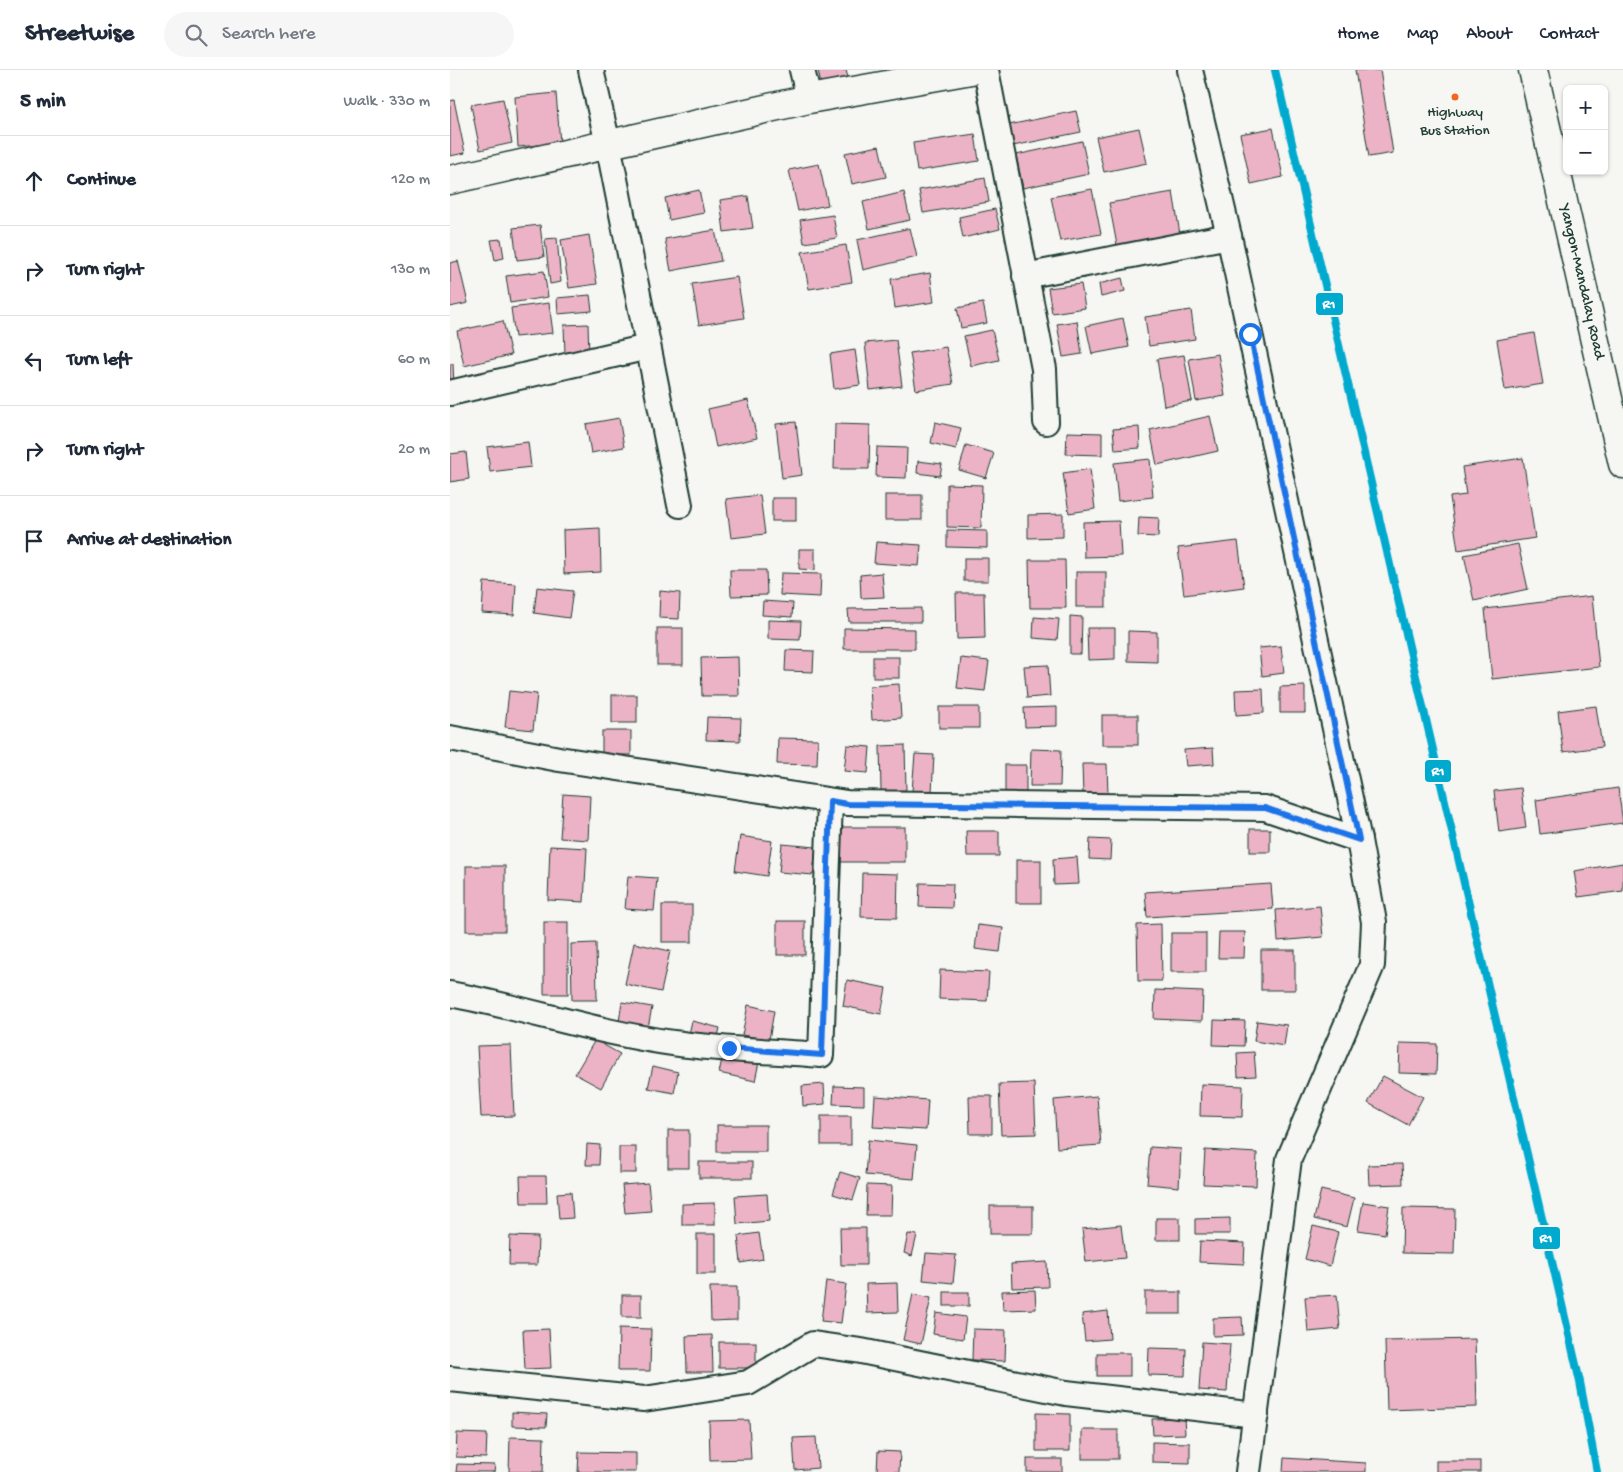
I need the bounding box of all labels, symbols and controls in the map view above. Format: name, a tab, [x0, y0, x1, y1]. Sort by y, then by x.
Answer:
search box	[164, 12, 514, 57]
text: Streetwise	[25, 20, 134, 49]
icon: search	[182, 21, 210, 49]
text: Search here	[222, 23, 316, 46]
text: Home	[1337, 24, 1379, 45]
text: Map	[1407, 24, 1438, 45]
text: About	[1466, 24, 1512, 45]
text: Contact	[1540, 24, 1598, 45]
map controls	[1563, 85, 1608, 175]
button: +	[1563, 85, 1608, 130]
text: 5 min	[20, 90, 65, 115]
marker: Highway Bus Station	[1450, 92, 1460, 102]
text: Walk · 330 m	[343, 93, 430, 112]
place label: Highway Bus Station	[1419, 104, 1490, 140]
button: −	[1563, 130, 1608, 175]
icon: ahead	[20, 167, 48, 195]
text: Continue	[67, 169, 136, 192]
text: 120 m	[391, 171, 430, 190]
street label: Yangon-Mandalay Road	[1553, 201, 1608, 363]
icon: right	[20, 257, 48, 285]
text: Turn right	[67, 259, 143, 282]
text: 130 m	[391, 261, 430, 280]
line badge: R1	[1315, 292, 1344, 316]
text: R1	[1322, 297, 1336, 314]
route start	[1239, 323, 1262, 346]
icon: left	[20, 347, 48, 375]
text: Turn left	[67, 349, 131, 372]
text: 60 m	[398, 351, 430, 370]
icon: right	[20, 437, 48, 465]
text: Turn right	[67, 439, 143, 462]
text: 20 m	[398, 441, 430, 460]
icon: arrive	[20, 527, 48, 555]
text: Arrive at destination	[67, 529, 231, 552]
line badge: R1	[1424, 759, 1452, 783]
text: R1	[1431, 764, 1445, 781]
route end	[718, 1037, 741, 1060]
line badge: R1	[1532, 1226, 1561, 1250]
text: R1	[1539, 1231, 1553, 1248]

